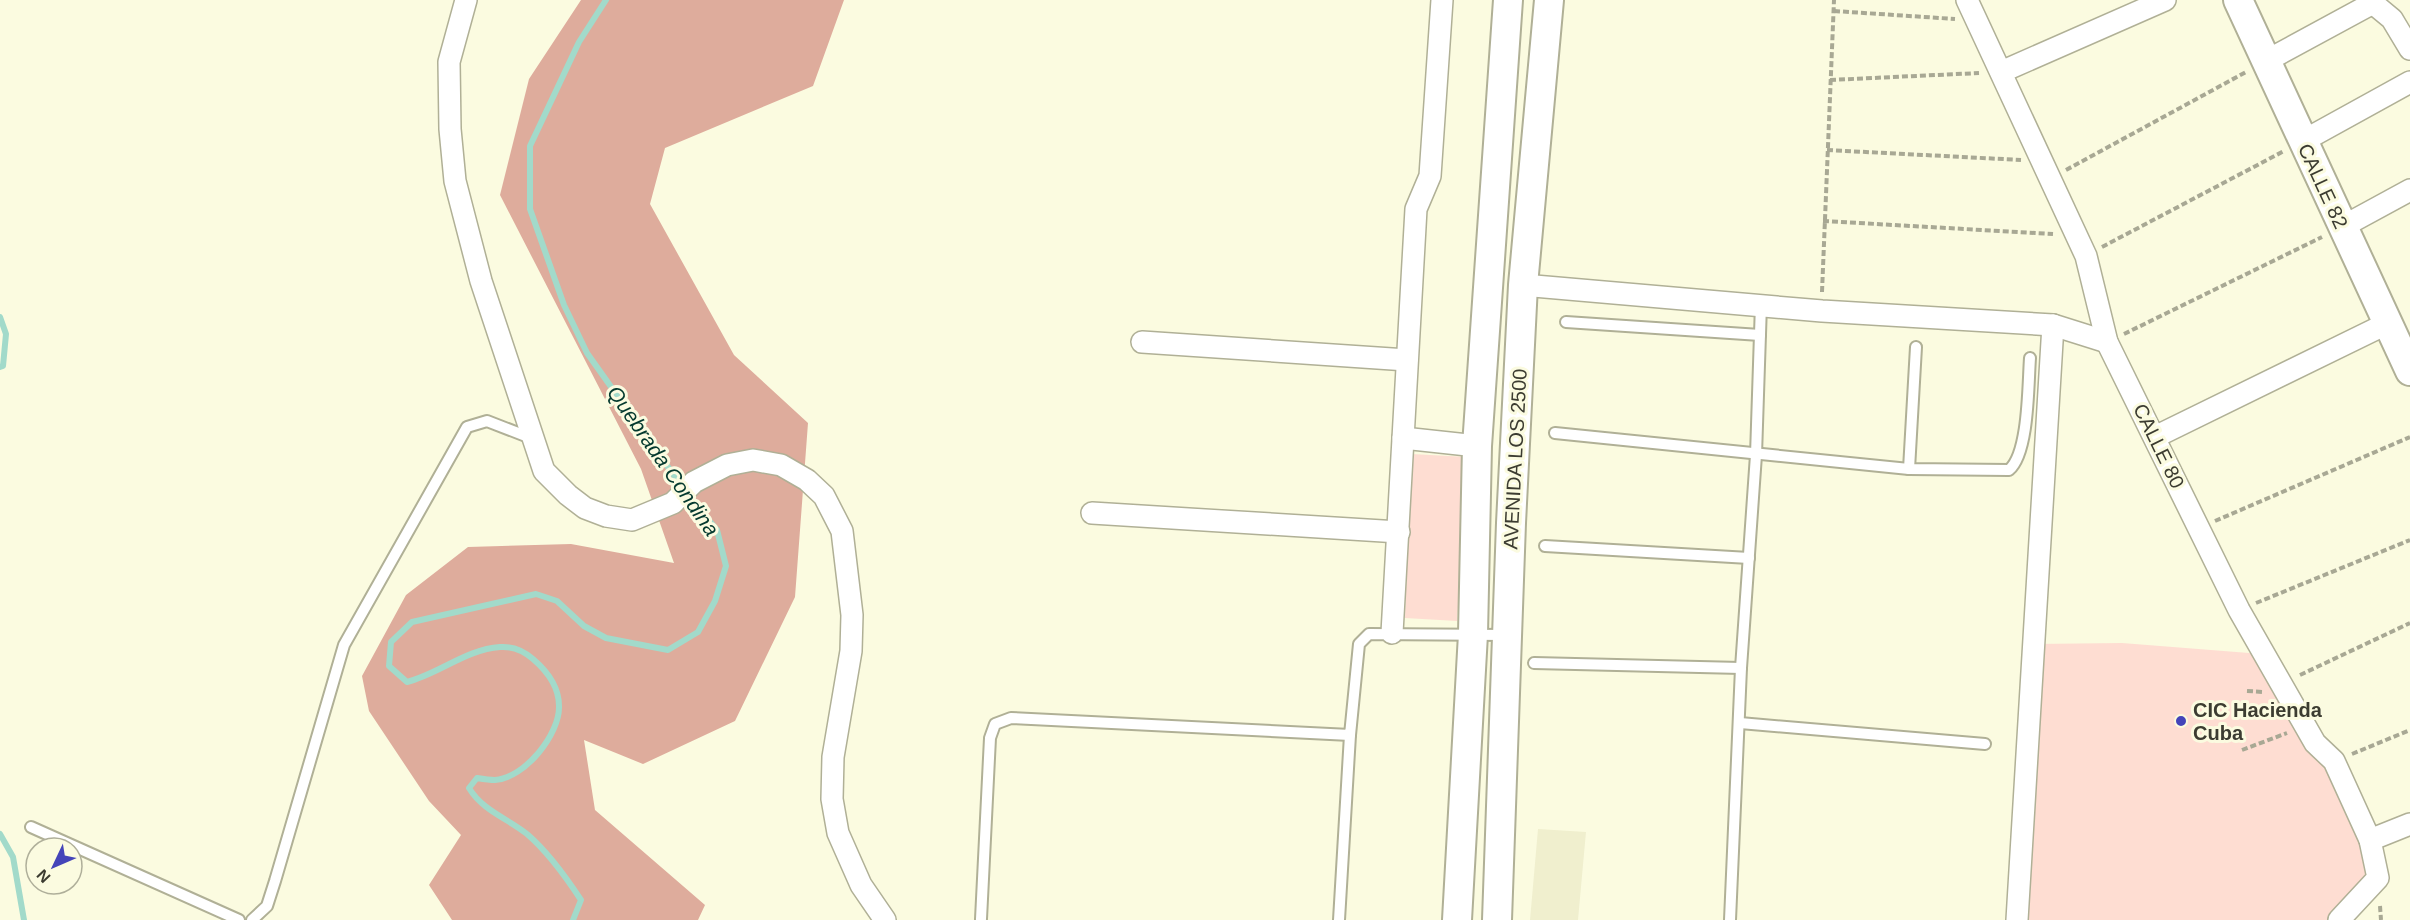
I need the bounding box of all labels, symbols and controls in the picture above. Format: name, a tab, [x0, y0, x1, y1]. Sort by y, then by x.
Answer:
street label: CALLE 82	[2294, 140, 2352, 232]
street label: AVENIDA LOS 2500	[1499, 368, 1531, 550]
water label: Quebrada Condina	[603, 381, 724, 540]
street label: CALLE 80	[2129, 400, 2189, 492]
place label: CIC Hacienda Cuba	[2193, 699, 2323, 744]
marker: CIC Hacienda Cuba	[2174, 714, 2188, 728]
north arrow	[24, 836, 84, 896]
text: N	[33, 866, 54, 886]

